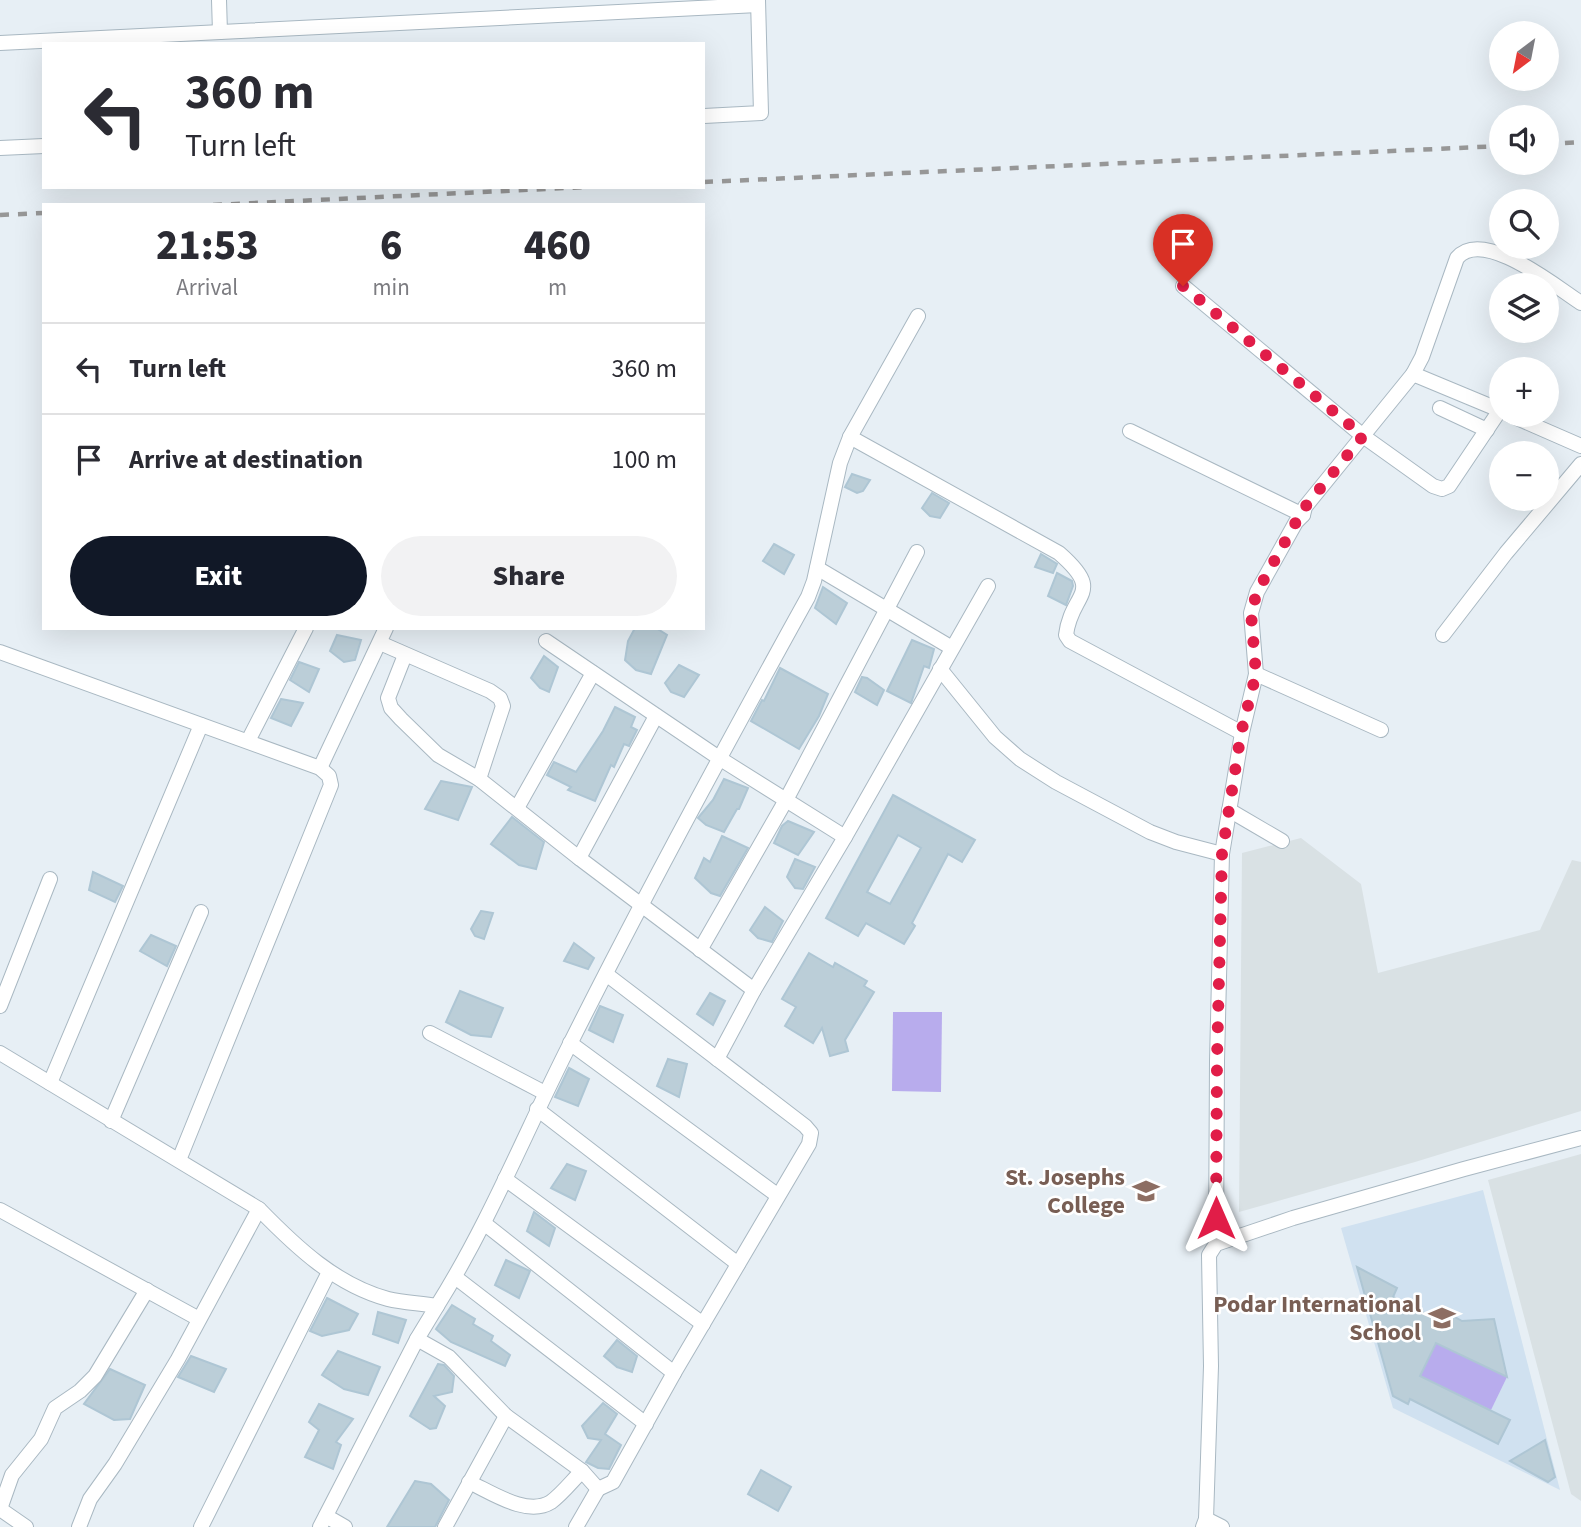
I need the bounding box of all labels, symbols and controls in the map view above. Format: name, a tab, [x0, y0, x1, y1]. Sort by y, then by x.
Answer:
north arrow	[1489, 21, 1559, 91]
map controls	[1489, 21, 1559, 511]
text: 360 m	[185, 58, 314, 128]
icon: left	[70, 70, 161, 161]
button: sound	[1489, 105, 1559, 175]
text: Turn left	[185, 123, 296, 169]
button: search	[1489, 189, 1559, 259]
pin	[1153, 214, 1213, 286]
text: 21:53	[156, 216, 259, 276]
text: 6	[380, 216, 402, 276]
text: 460	[524, 216, 591, 276]
icon: arrive	[1164, 225, 1202, 263]
text: Arrival	[176, 271, 238, 304]
text: min	[373, 271, 410, 304]
text: m	[548, 271, 567, 304]
button: layers	[1489, 273, 1559, 343]
icon: left	[70, 350, 108, 388]
text: Turn left	[129, 350, 226, 387]
text: 360 m	[611, 350, 677, 387]
button: +	[1489, 357, 1559, 427]
icon: arrive	[70, 441, 108, 479]
text: Arrive at destination	[129, 441, 363, 478]
text: 100 m	[611, 441, 677, 478]
button: −	[1489, 441, 1559, 511]
button: Exit	[70, 536, 367, 616]
button: Share	[381, 536, 677, 616]
place label: St. Josephs College	[1005, 1160, 1125, 1223]
school or university icon: St. Josephs College	[1131, 1176, 1161, 1206]
position arrow	[1179, 1181, 1253, 1255]
place label: Podar International School	[1213, 1287, 1421, 1350]
school or university icon: Podar International School	[1427, 1303, 1457, 1333]

